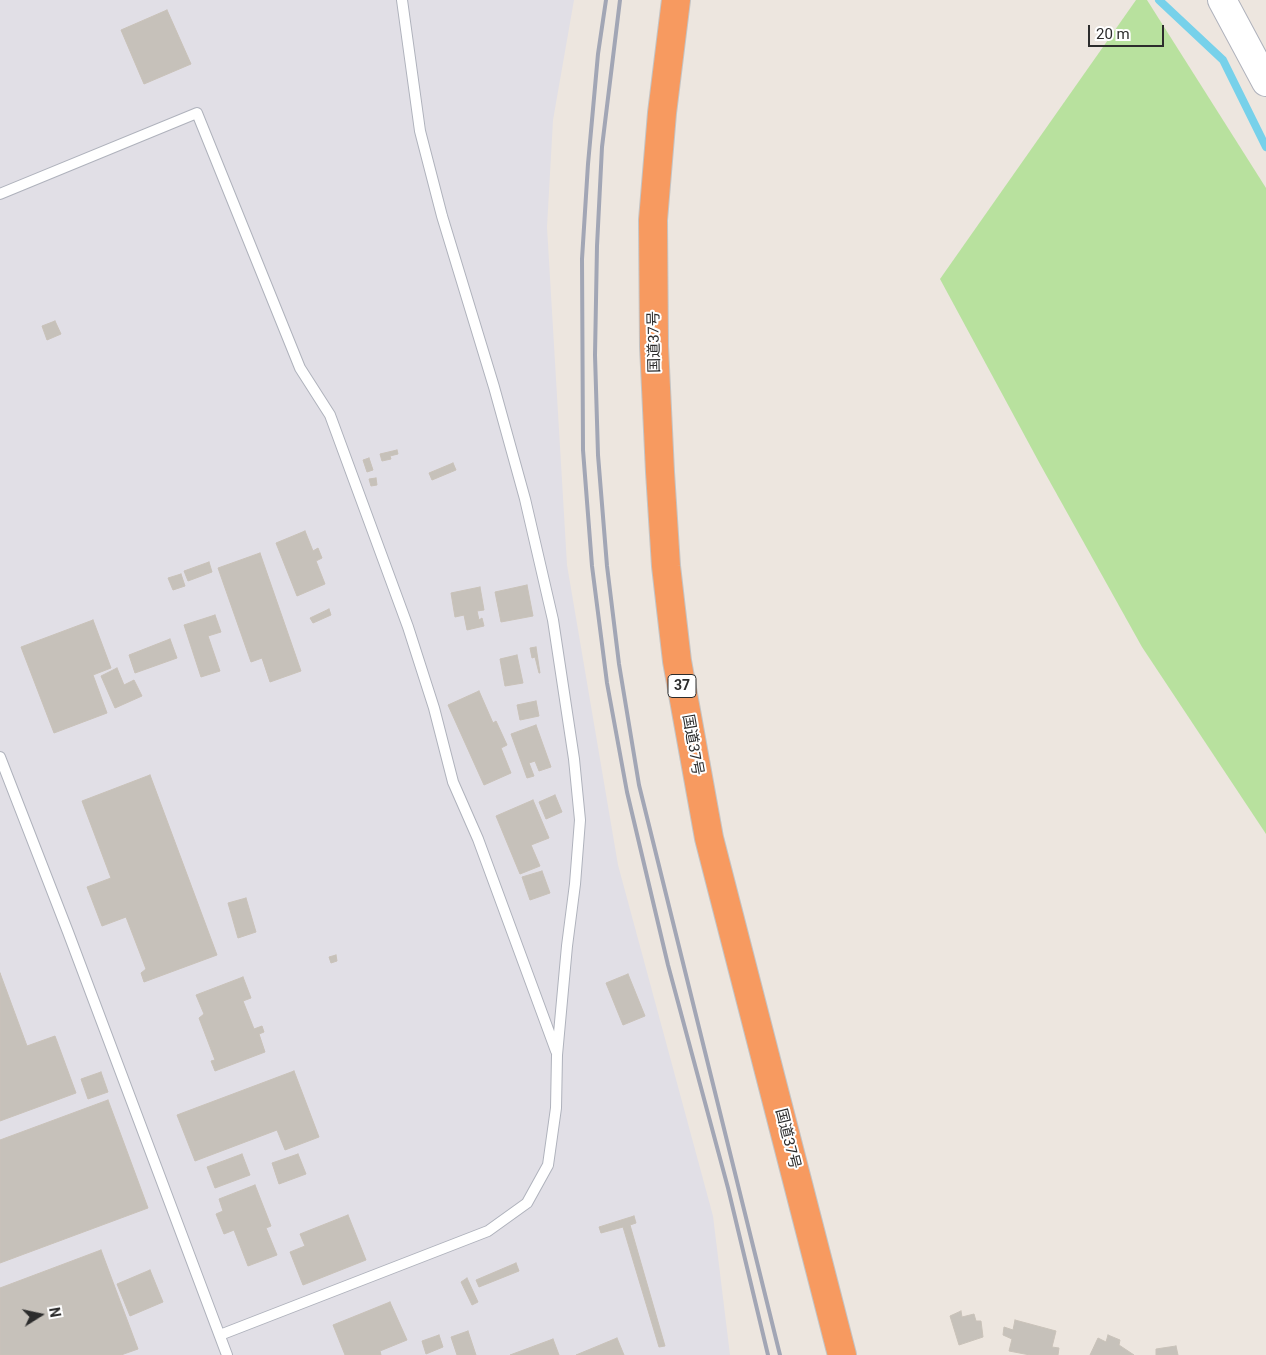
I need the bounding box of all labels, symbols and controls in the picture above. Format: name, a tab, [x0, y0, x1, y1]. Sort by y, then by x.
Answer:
scale bar	[1091, 15, 1167, 47]
text: 20 m	[1096, 25, 1130, 43]
street label: 国道37号	[645, 311, 665, 373]
road number: 37	[668, 674, 696, 698]
street label: 国道37号	[678, 713, 706, 777]
street label: 国道37号	[771, 1107, 803, 1171]
north arrow	[15, 1290, 65, 1340]
text: N	[46, 1306, 64, 1319]

